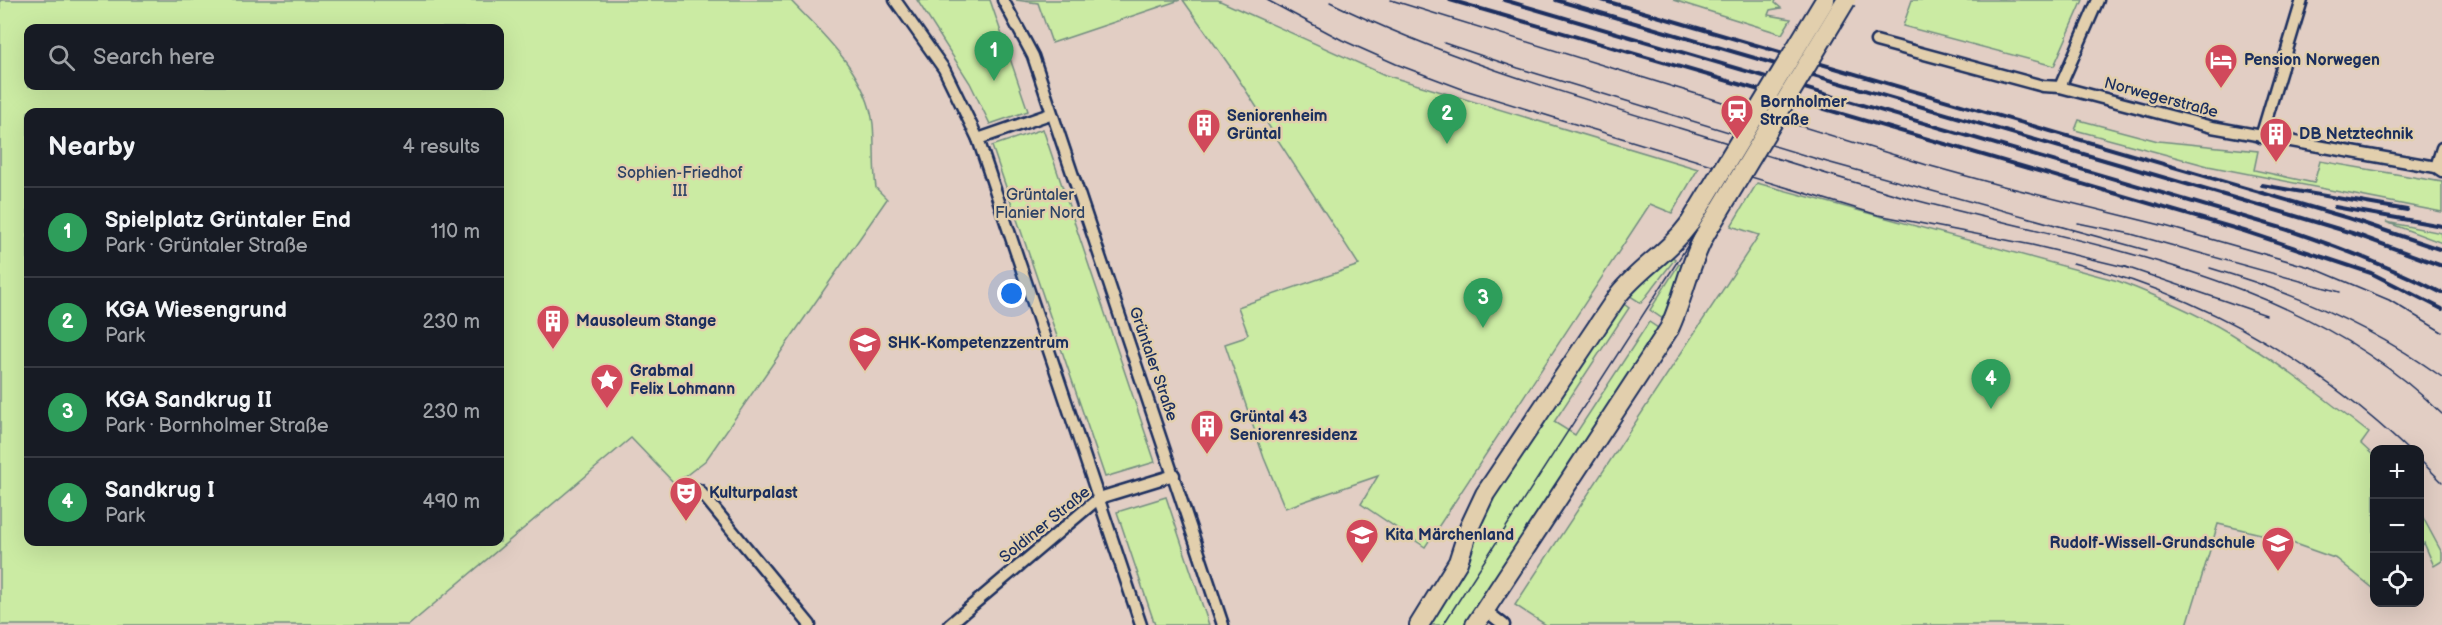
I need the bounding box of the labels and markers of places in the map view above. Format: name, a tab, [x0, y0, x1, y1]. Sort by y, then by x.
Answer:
pin: 1	[974, 32, 1014, 81]
hotel icon: Pension Norwegen	[2203, 42, 2239, 89]
place label: Pension Norwegen	[2244, 51, 2380, 70]
station icon: Bornholmer Straße	[1719, 93, 1755, 140]
place label: Bornholmer Straße	[1760, 93, 1847, 130]
pin: 2	[1428, 94, 1466, 144]
building icon: Seniorenheim Grüntal	[1186, 107, 1222, 154]
place label: Seniorenheim Grüntal	[1227, 107, 1328, 144]
building icon: DB Netztechnik	[2258, 116, 2294, 163]
place label: DB Netztechnik	[2299, 125, 2414, 144]
pin: 3	[1464, 278, 1502, 328]
building icon: Mausoleum Stange	[535, 303, 571, 350]
place label: Mausoleum Stange	[576, 312, 716, 331]
school or university icon: SHK-Kompetenzzentrum	[847, 325, 883, 372]
place label: SHK-Kompetenzzentrum	[888, 334, 1069, 353]
pin: 4	[1972, 360, 2010, 409]
place icon: Grabmal Felix Lohmann	[589, 362, 625, 409]
place label: Grabmal Felix Lohmann	[630, 362, 735, 399]
building icon: Grüntal 43 Seniorenresidenz	[1189, 408, 1225, 455]
place label: Grüntal 43 Seniorenresidenz	[1230, 408, 1357, 445]
theatre icon: Kulturpalast	[668, 475, 704, 522]
place label: Kulturpalast	[709, 484, 798, 503]
school or university icon: Kita Märchenland	[1344, 517, 1380, 564]
school or university icon: Rudolf-Wissell-Grundschule	[2260, 525, 2296, 572]
place label: Kita Märchenland	[1385, 526, 1514, 545]
place label: Rudolf-Wissell-Grundschule	[2050, 534, 2255, 553]

